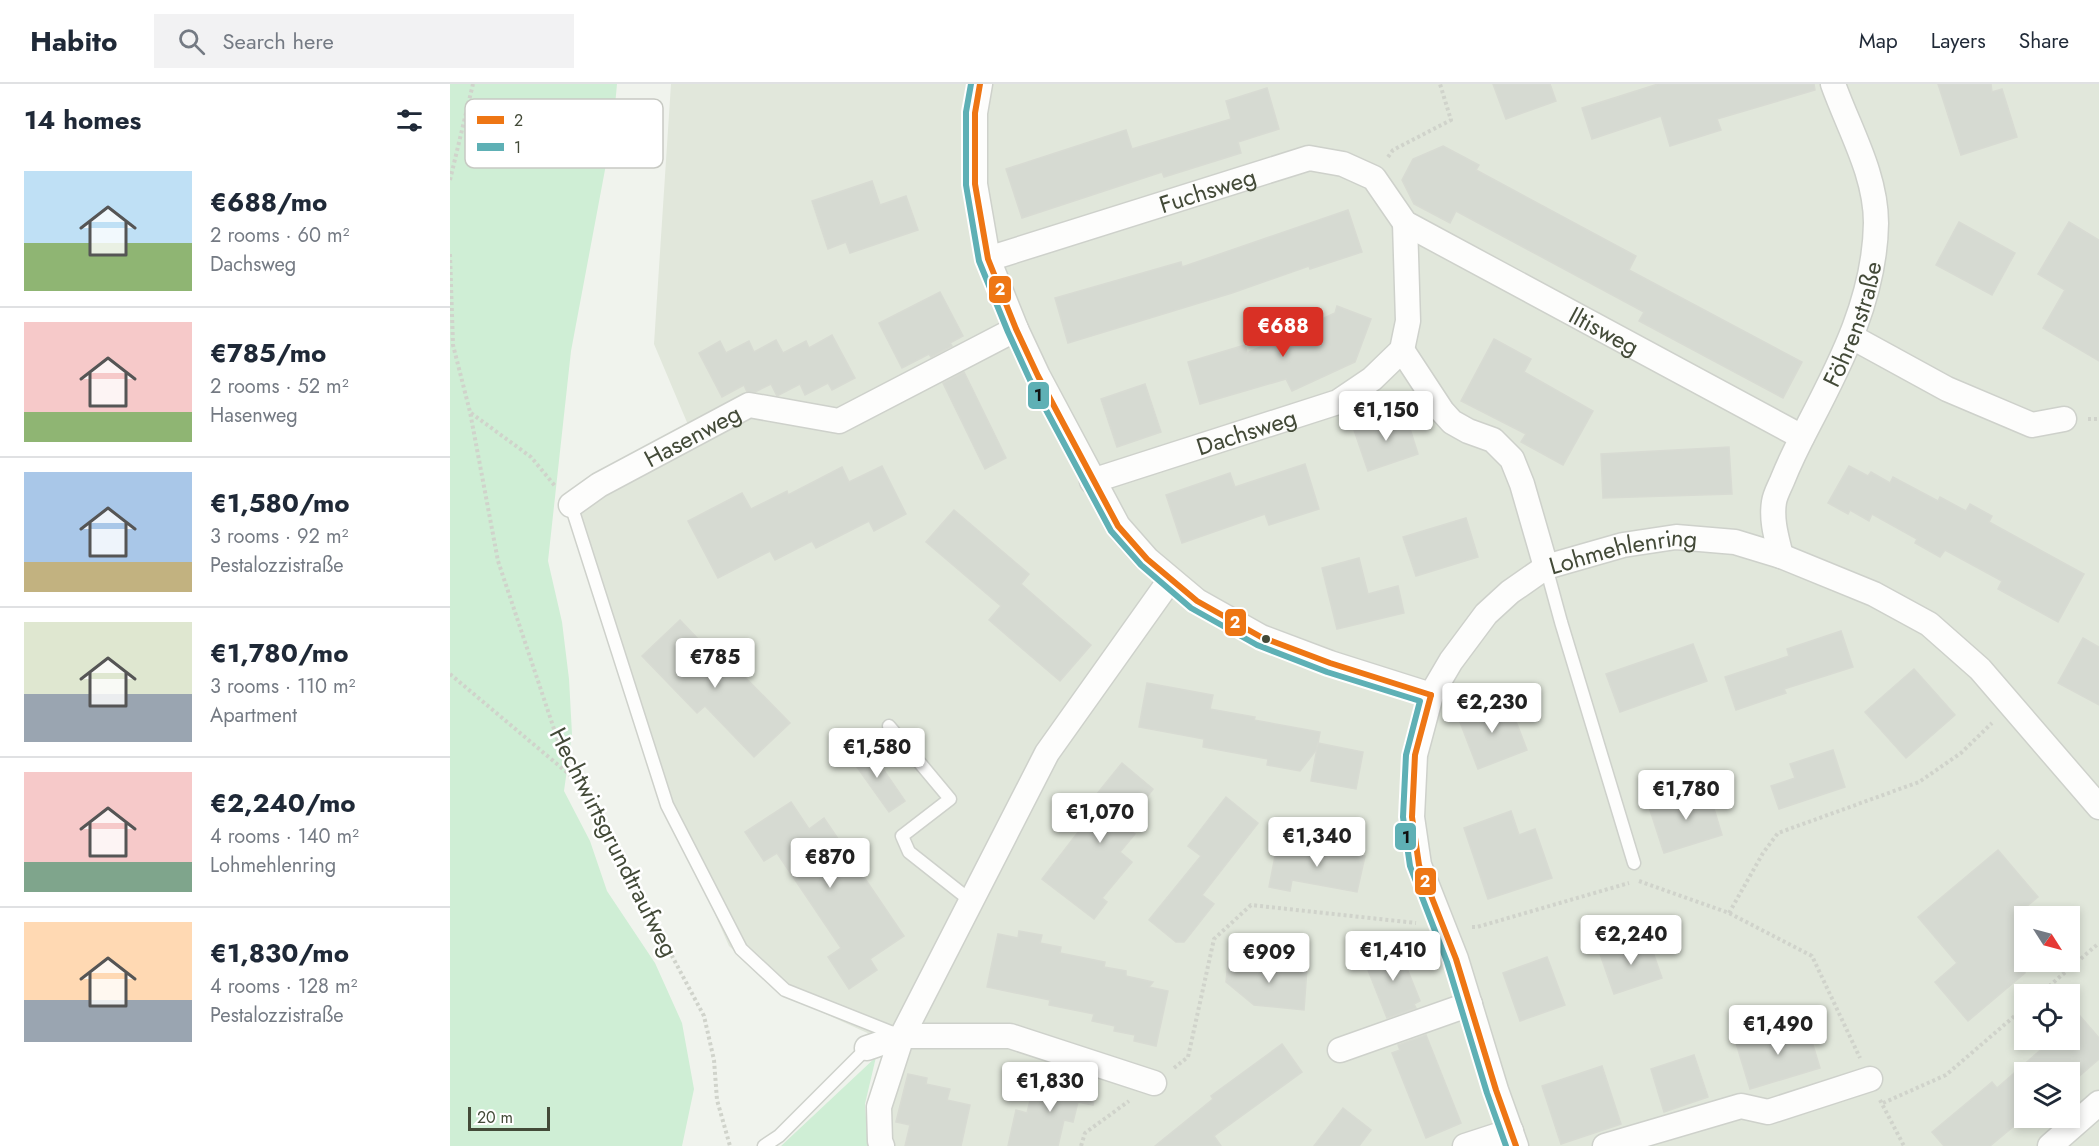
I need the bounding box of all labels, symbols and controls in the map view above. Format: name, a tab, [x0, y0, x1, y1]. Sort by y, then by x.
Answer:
search box	[154, 14, 574, 68]
text: Habito	[30, 21, 118, 62]
icon: search	[175, 25, 208, 58]
text: Search here	[223, 25, 334, 57]
text: Map	[1859, 26, 1898, 56]
text: Layers	[1931, 26, 1986, 56]
text: Share	[2019, 26, 2069, 56]
legend	[465, 99, 663, 168]
text: 14 homes	[24, 101, 141, 139]
icon: filters	[393, 104, 426, 137]
text: 2	[514, 109, 523, 132]
text: 1	[514, 136, 521, 159]
street label: Fuchsweg	[1155, 158, 1260, 222]
text: €688/mo	[210, 183, 327, 221]
icon: home	[72, 195, 144, 267]
text: 2 rooms · 60 m²	[210, 221, 349, 250]
text: Dachsweg	[210, 250, 296, 279]
street label: Föhrenstraße	[1813, 259, 1890, 393]
line badge: 2	[988, 275, 1012, 304]
text: 2	[995, 278, 1005, 301]
street label: Iltisweg	[1563, 297, 1646, 364]
pin: €688	[1247, 307, 1319, 358]
text: €688	[1257, 312, 1309, 341]
text: €785/mo	[210, 334, 326, 372]
icon: home	[72, 346, 144, 418]
text: 2 rooms · 52 m²	[210, 372, 349, 401]
line badge: 1	[1027, 381, 1050, 410]
text: 1	[1034, 384, 1042, 407]
pin: €1,150	[1337, 391, 1435, 442]
street label: Hasenweg	[637, 395, 747, 476]
text: €1,150	[1353, 396, 1419, 425]
street label: Dachsweg	[1192, 399, 1301, 464]
text: Hasenweg	[210, 401, 298, 430]
text: €1,580/mo	[210, 484, 350, 522]
icon: home	[72, 496, 144, 568]
street label: Lohmehlenring	[1545, 519, 1699, 583]
text: 3 rooms · 92 m²	[210, 522, 348, 551]
text: Pestalozzistraße	[210, 551, 344, 580]
line badge: 2	[1224, 608, 1247, 637]
text: 2	[1230, 611, 1240, 634]
unlabelled marker	[1260, 633, 1272, 645]
text: €1,780/mo	[210, 634, 349, 672]
pin: €785	[679, 638, 751, 689]
text: €785	[690, 643, 740, 672]
icon: home	[72, 646, 144, 718]
text: 3 rooms · 110 m²	[210, 672, 356, 701]
pin: €2,230	[1443, 683, 1541, 734]
text: €2,230	[1456, 688, 1528, 717]
text: Apartment	[210, 701, 297, 730]
street label: Hechtwirtsgrundtraufweg	[541, 721, 687, 963]
pin: €1,580	[828, 728, 926, 779]
text: €1,580	[843, 733, 911, 762]
pin: €1,780	[1637, 770, 1735, 821]
text: €1,780	[1652, 775, 1720, 804]
text: €2,240/mo	[210, 784, 356, 822]
pin: €1,070	[1051, 793, 1149, 844]
icon: home	[72, 796, 144, 868]
text: €1,070	[1066, 798, 1134, 827]
pin: €1,340	[1268, 817, 1366, 868]
text: 4 rooms · 140 m²	[210, 822, 359, 851]
text: €1,340	[1282, 822, 1352, 851]
line badge: 1	[1394, 822, 1417, 851]
text: 1	[1402, 826, 1410, 849]
pin: €870	[794, 838, 866, 889]
text: €870	[805, 843, 855, 872]
text: Lohmehlenring	[210, 851, 336, 880]
line badge: 2	[1414, 867, 1437, 896]
text: 2	[1420, 870, 1430, 893]
north arrow	[2014, 906, 2080, 972]
map controls	[2014, 906, 2080, 1128]
pin: €2,240	[1582, 915, 1680, 966]
text: €2,240	[1594, 920, 1668, 949]
pin: €1,410	[1344, 931, 1442, 982]
pin: €909	[1233, 933, 1305, 984]
text: €1,830/mo	[210, 934, 349, 972]
text: €1,410	[1359, 936, 1427, 965]
text: €909	[1242, 938, 1296, 967]
icon: home	[72, 946, 144, 1018]
text: 4 rooms · 128 m²	[210, 972, 358, 1001]
button: locate	[2014, 984, 2080, 1050]
text: Pestalozzistraße	[210, 1001, 344, 1030]
pin: €1,490	[1729, 1005, 1827, 1056]
text: €1,490	[1743, 1010, 1813, 1039]
pin: €1,830	[1001, 1062, 1099, 1113]
button: layers	[2014, 1062, 2080, 1128]
text: €1,830	[1016, 1067, 1084, 1096]
scale bar	[468, 1104, 550, 1132]
text: 20 m	[477, 1106, 513, 1129]

